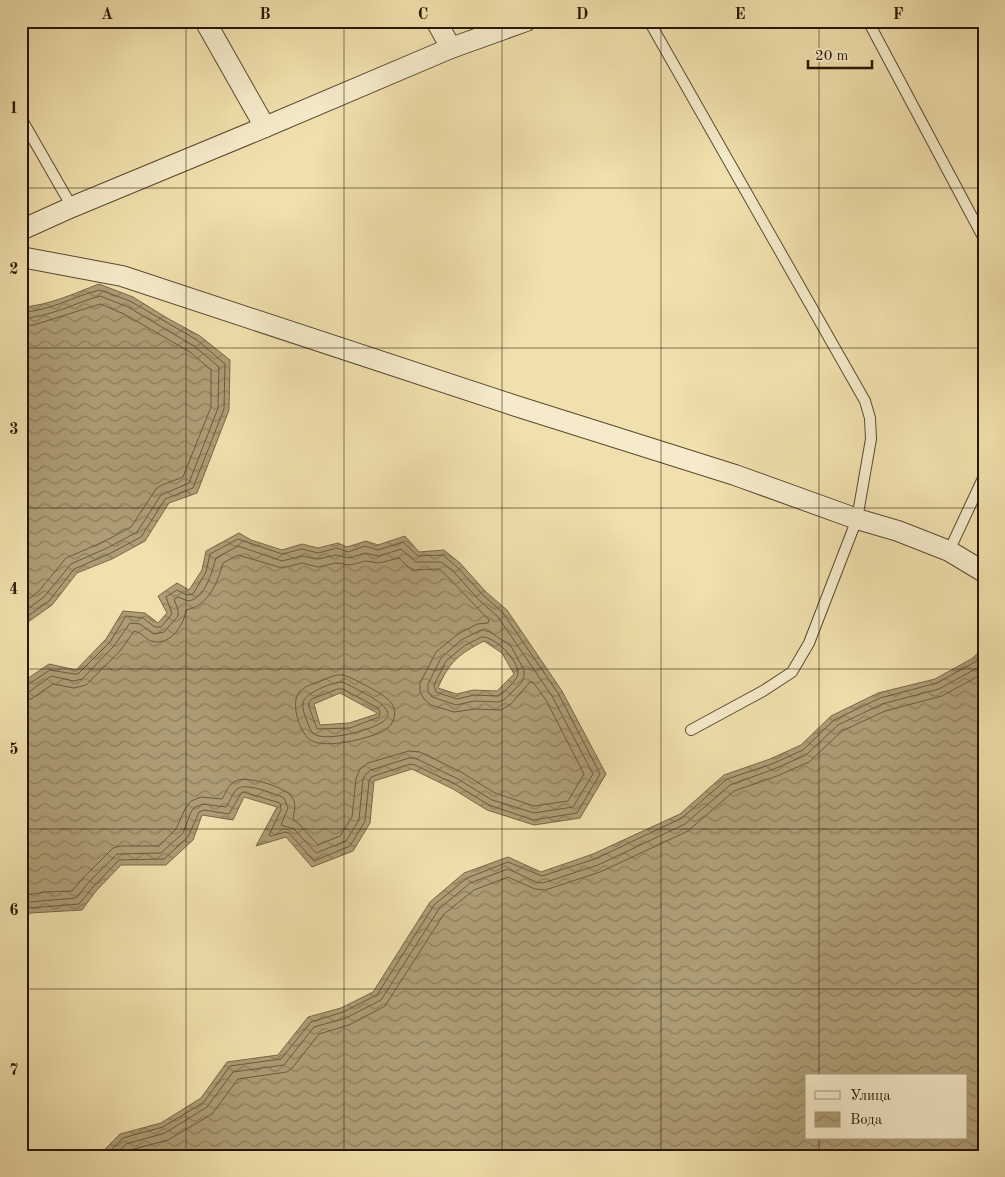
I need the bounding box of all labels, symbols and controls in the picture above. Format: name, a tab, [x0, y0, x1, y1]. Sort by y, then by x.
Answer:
text: A	[101, 7, 113, 23]
text: B	[259, 7, 271, 23]
text: C	[418, 7, 428, 23]
text: D	[576, 7, 588, 23]
text: E	[734, 7, 746, 23]
text: F	[893, 7, 904, 23]
scale bar	[808, 38, 871, 70]
text: 20 m	[815, 49, 849, 64]
text: 1	[9, 101, 19, 117]
text: 2	[9, 262, 19, 278]
text: 3	[9, 422, 19, 438]
text: 4	[9, 582, 19, 598]
text: 5	[9, 742, 19, 758]
text: 6	[9, 903, 19, 919]
text: 7	[9, 1063, 19, 1079]
legend	[805, 1074, 968, 1140]
text: Улица	[850, 1089, 891, 1104]
text: Вода	[850, 1113, 883, 1128]

